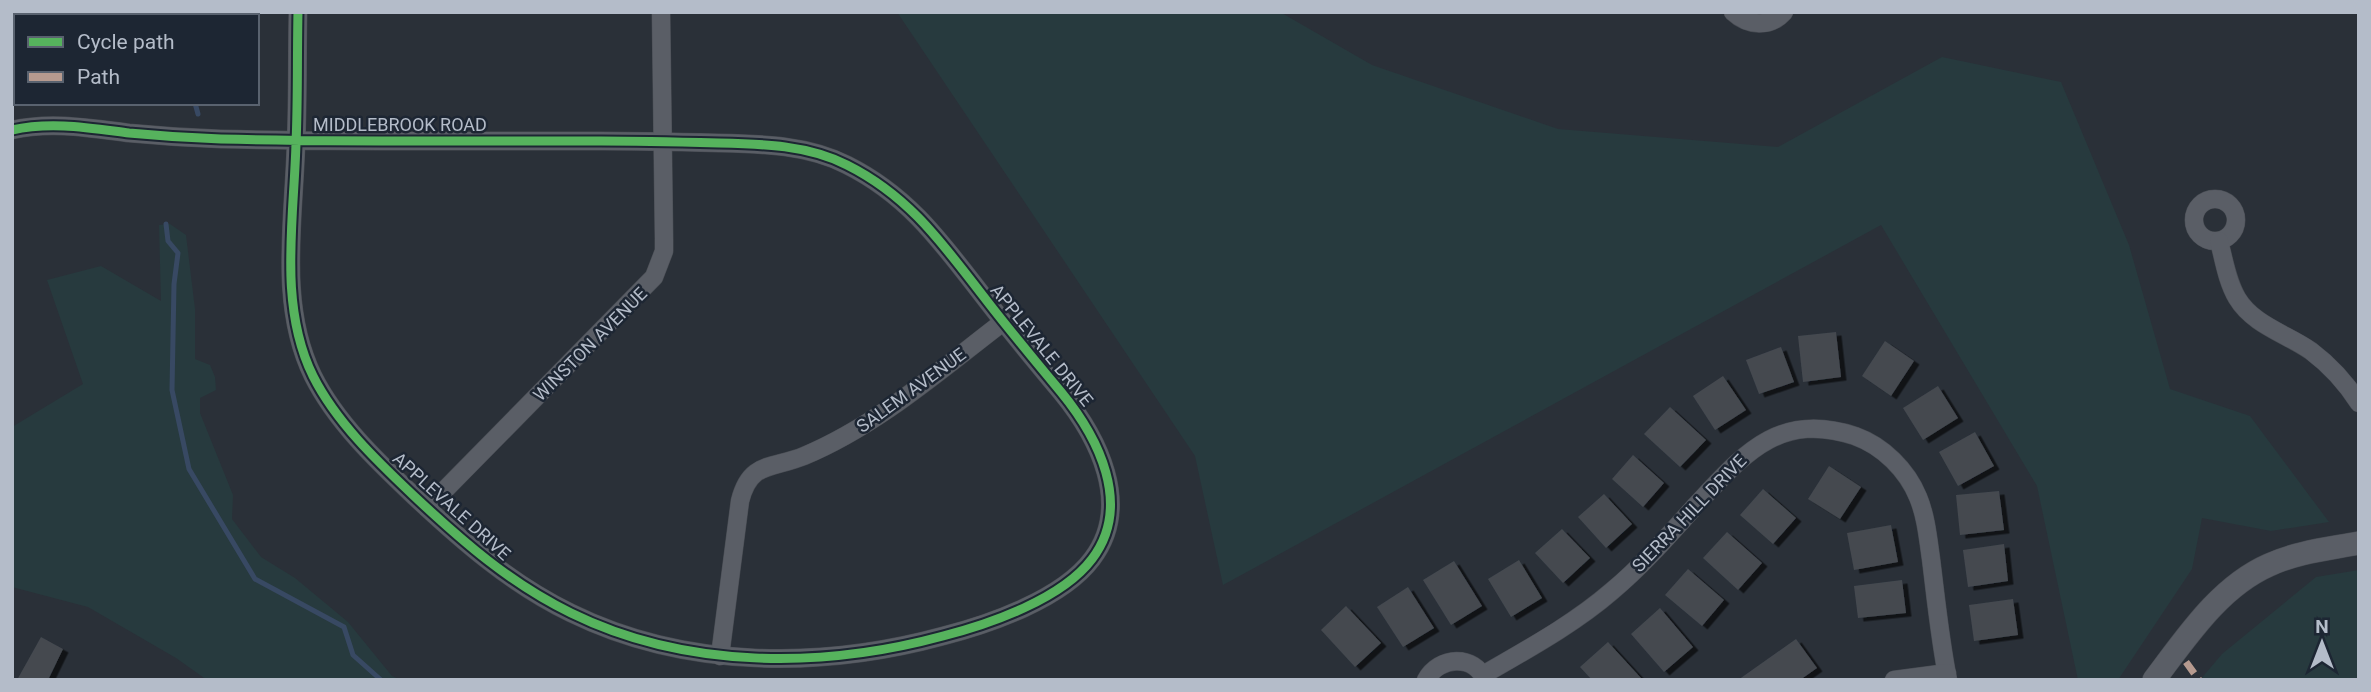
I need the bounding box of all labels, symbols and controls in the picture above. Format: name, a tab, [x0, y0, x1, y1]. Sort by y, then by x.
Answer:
legend	[14, 14, 259, 105]
text: Cycle path	[77, 30, 175, 54]
text: Path	[77, 65, 120, 89]
street label: MIDDLEBROOK ROAD	[313, 114, 487, 135]
street label: APPLEVALE DRIVE	[986, 280, 1098, 410]
street label: WINSTON AVENUE	[529, 283, 651, 405]
street label: SALEM AVENUE	[852, 343, 970, 437]
street label: APPLEVALE DRIVE	[389, 448, 515, 564]
street label: SIERRA HILL DRIVE	[1628, 450, 1750, 576]
north arrow	[2287, 608, 2357, 678]
text: N	[2315, 615, 2329, 638]

